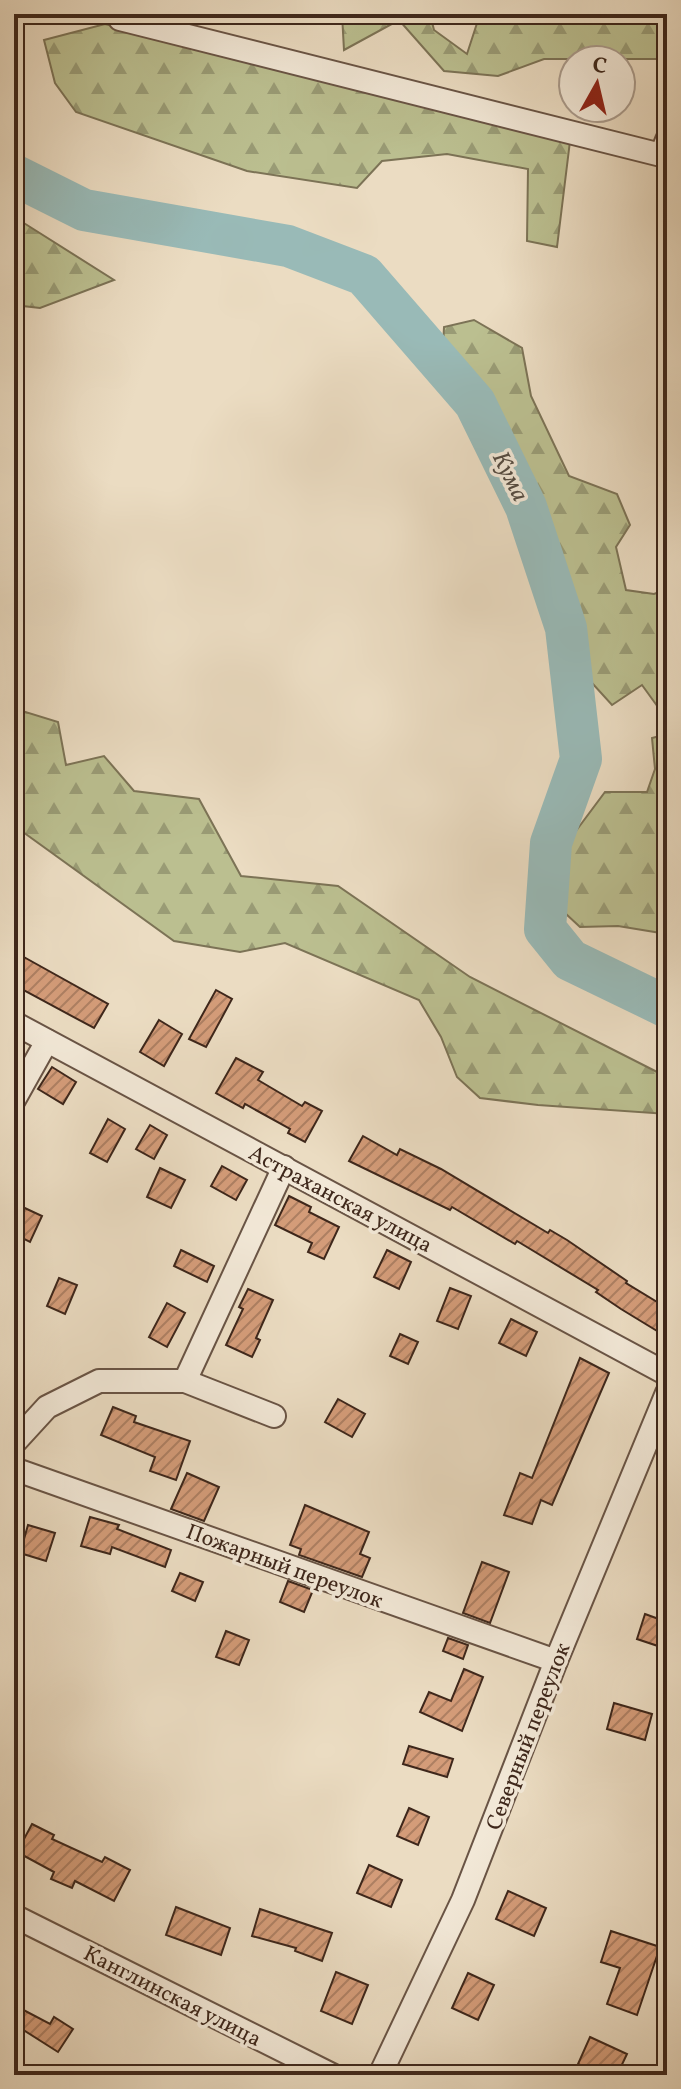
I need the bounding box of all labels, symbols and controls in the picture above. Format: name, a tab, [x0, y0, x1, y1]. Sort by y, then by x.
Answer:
north arrow	[557, 44, 637, 124]
text: С	[590, 50, 609, 83]
water label: Кума	[482, 446, 536, 508]
street label: Астраханская улица	[242, 1139, 437, 1262]
street label: Пожарный переулок	[181, 1517, 387, 1617]
street label: Северный переулок	[479, 1638, 579, 1835]
street label: Канглинская улица	[78, 1939, 266, 2056]

